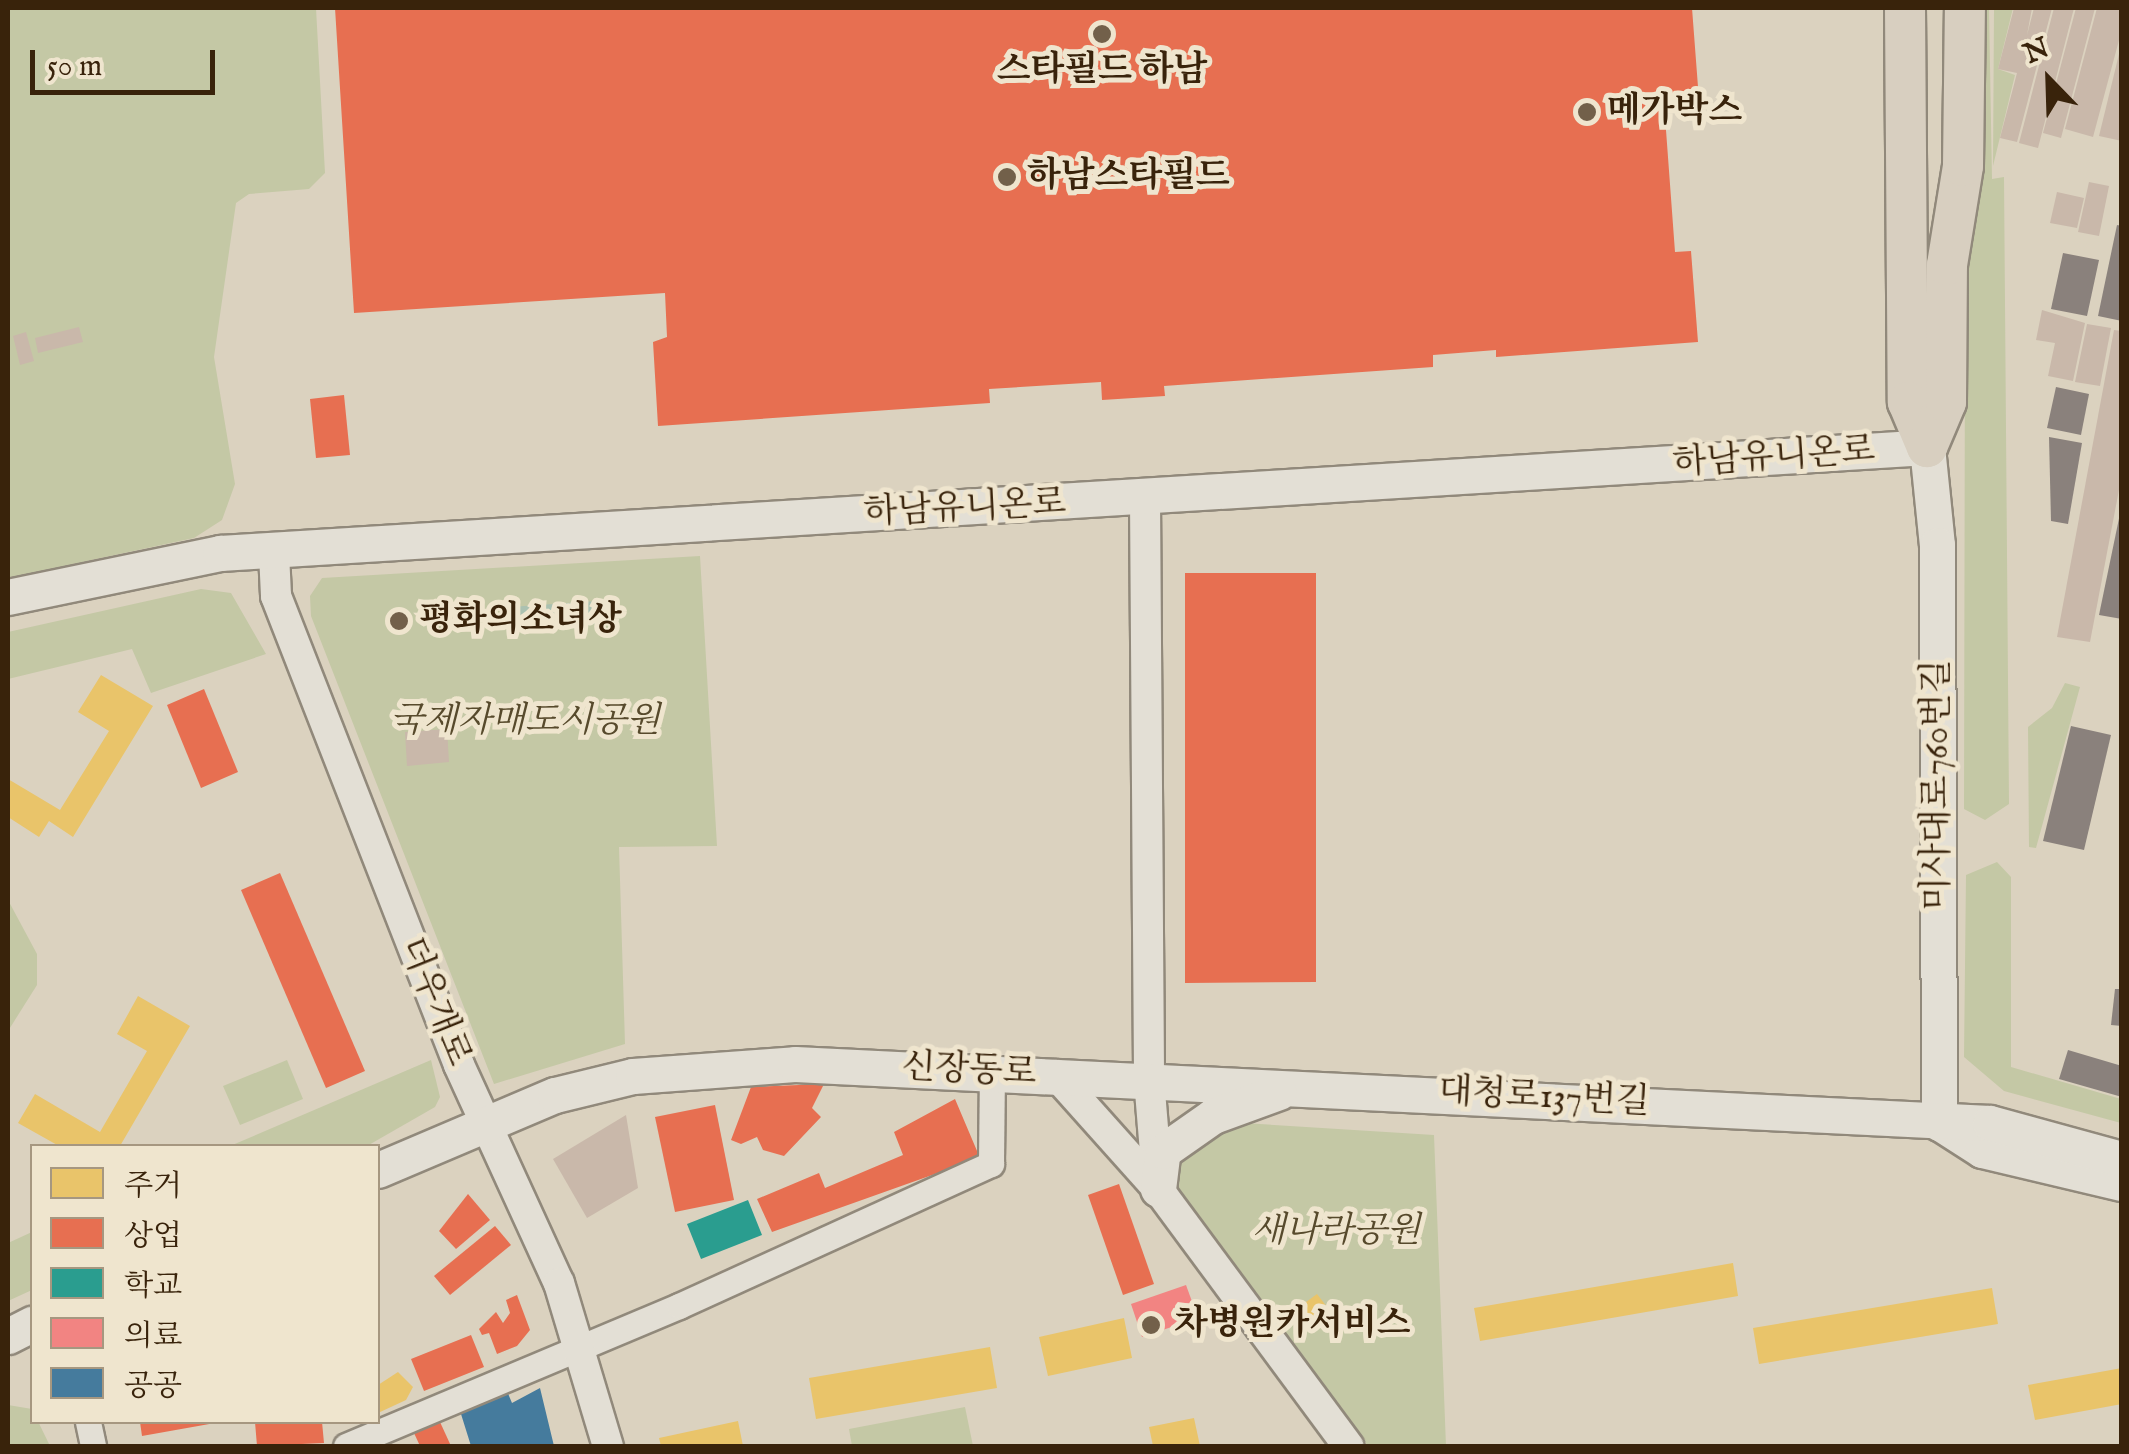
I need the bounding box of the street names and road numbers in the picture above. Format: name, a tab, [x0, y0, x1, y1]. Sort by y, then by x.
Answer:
street label: 하남유니온로	[1671, 430, 1877, 486]
street label: 하남유니온로	[863, 483, 1067, 535]
street label: 미사대로760번길	[1917, 659, 1959, 911]
street label: 더우개로	[389, 931, 479, 1073]
street label: 신장동로	[900, 1046, 1038, 1096]
street label: 대청로137번길	[1437, 1071, 1651, 1125]

